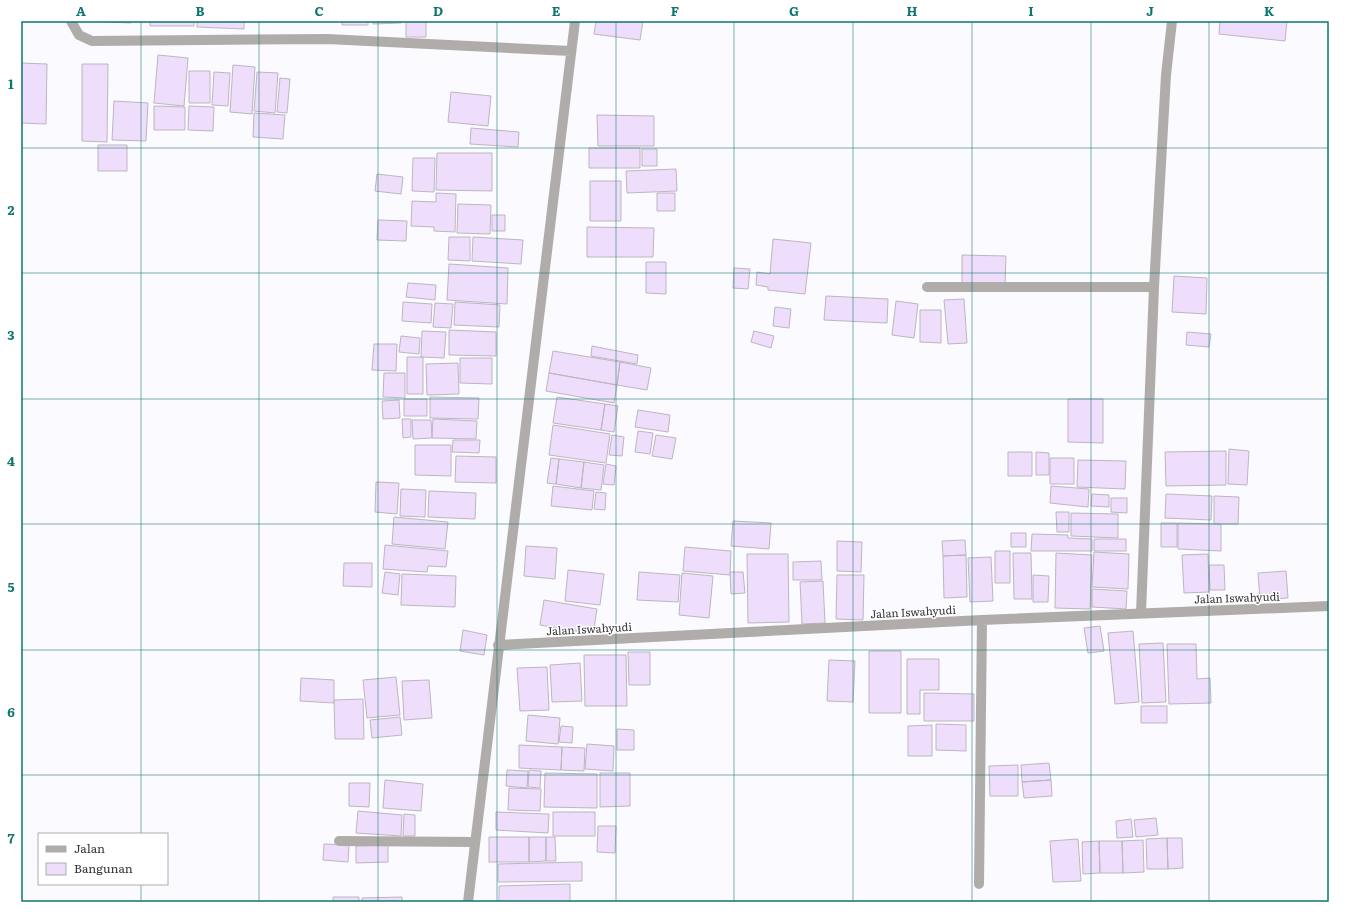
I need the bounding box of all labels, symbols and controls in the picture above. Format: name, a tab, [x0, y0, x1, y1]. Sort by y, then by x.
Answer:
text: A	[76, 1, 86, 20]
text: B	[196, 1, 205, 20]
text: C	[314, 1, 324, 20]
text: D	[433, 1, 443, 20]
text: E	[552, 1, 561, 20]
text: F	[671, 1, 679, 20]
text: G	[789, 1, 799, 20]
text: H	[907, 1, 918, 20]
text: I	[1028, 1, 1034, 20]
text: J	[1146, 1, 1154, 20]
text: K	[1264, 1, 1275, 20]
text: 1	[8, 74, 14, 93]
text: 2	[8, 200, 15, 219]
text: 3	[7, 325, 15, 344]
text: 4	[7, 451, 15, 470]
text: 5	[7, 577, 15, 596]
street label: Jalan Iswahyudi	[1194, 587, 1280, 606]
street label: Jalan Iswahyudi	[870, 601, 957, 621]
street label: Jalan Iswahyudi	[546, 618, 633, 638]
text: 6	[7, 702, 15, 721]
text: 7	[7, 828, 15, 847]
legend	[38, 833, 168, 885]
text: Jalan	[74, 839, 105, 857]
text: Bangunan	[74, 859, 133, 877]

